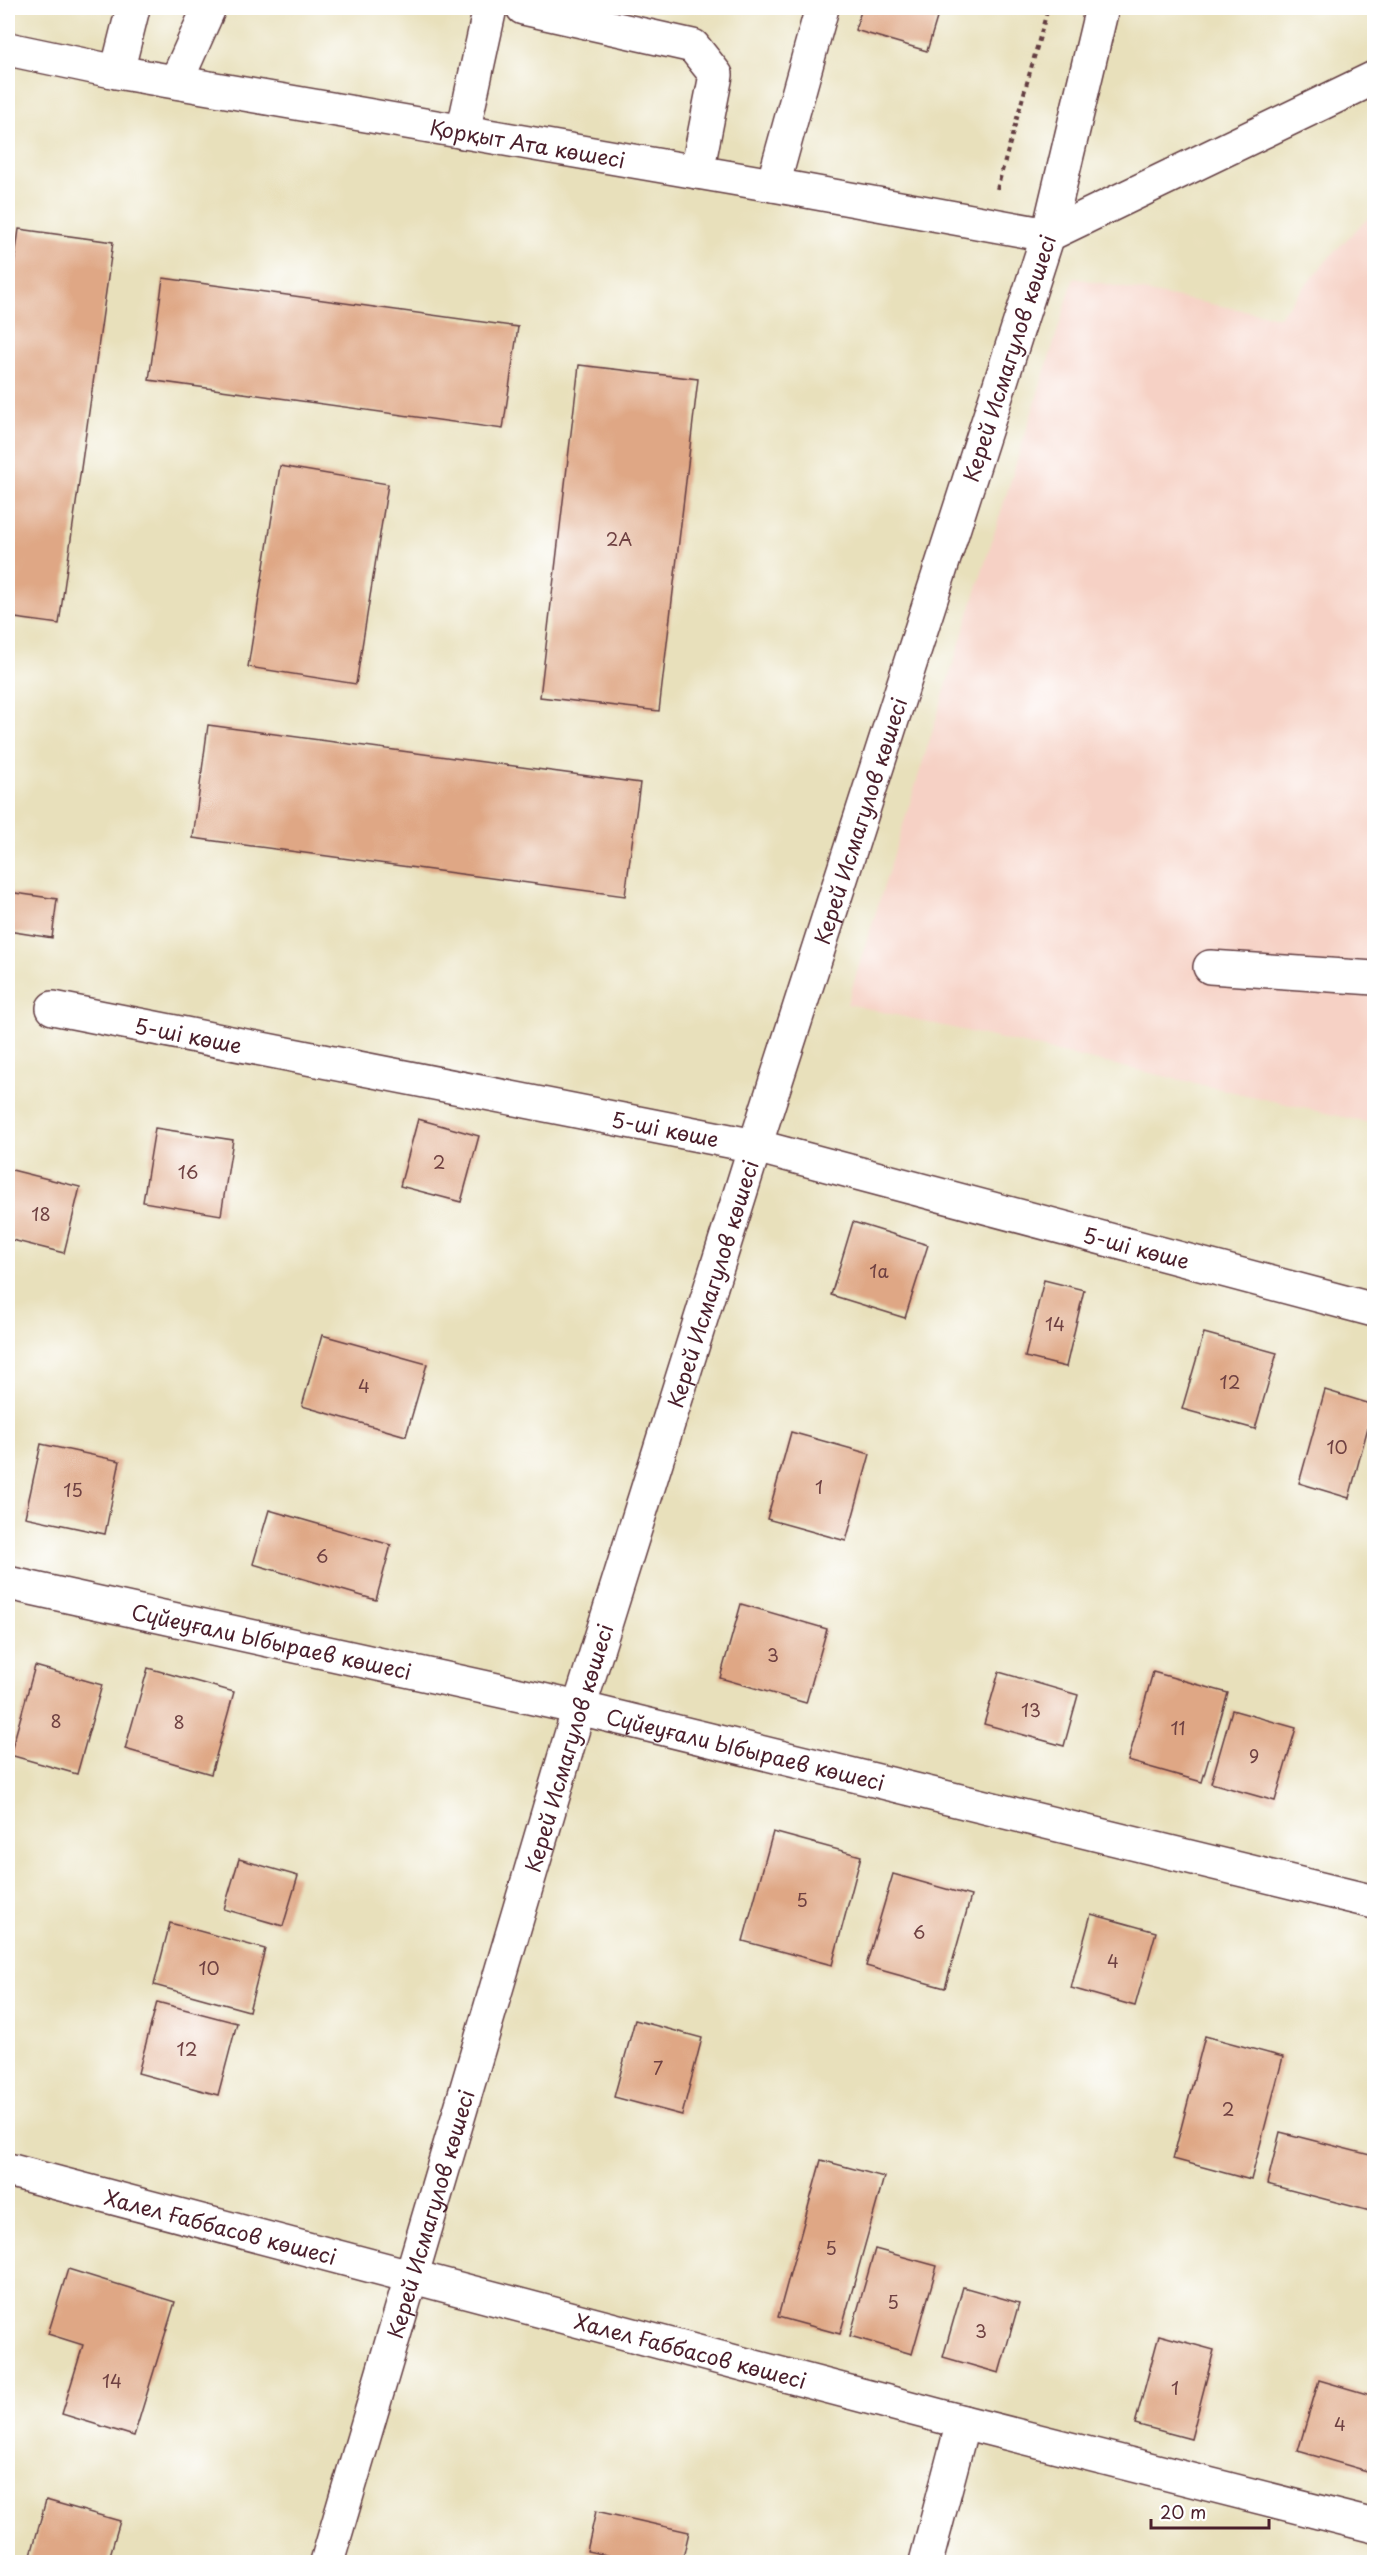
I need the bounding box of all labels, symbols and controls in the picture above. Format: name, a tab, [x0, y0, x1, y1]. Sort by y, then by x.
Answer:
street label: Қорқыт Ата көшесi	[427, 110, 628, 175]
street label: Керей Исмагулов көшесі	[954, 230, 1063, 486]
house number: 2А	[606, 525, 632, 552]
street label: Керей Исмагулов көшесі	[805, 693, 914, 948]
street label: 5-шi көше	[132, 1008, 245, 1061]
street label: 5-шi көше	[609, 1102, 722, 1155]
house number: 2	[433, 1148, 445, 1175]
street label: Керей Исмагулов көшесі	[658, 1156, 766, 1412]
house number: 16	[178, 1158, 198, 1185]
house number: 18	[31, 1200, 51, 1227]
street label: 5-шi көше	[1080, 1218, 1193, 1276]
house number: 1а	[869, 1257, 889, 1284]
house number: 14	[1045, 1310, 1065, 1337]
house number: 12	[1220, 1368, 1240, 1395]
house number: 4	[358, 1372, 370, 1399]
house number: 10	[1326, 1433, 1348, 1460]
house number: 1	[815, 1473, 823, 1500]
house number: 15	[63, 1476, 83, 1503]
house number: 6	[316, 1542, 328, 1569]
street label: Сүйеуғали Ыбыраев көшесi	[129, 1595, 415, 1687]
street label: Керей Исмагулов көшесі	[515, 1620, 620, 1876]
house number: 3	[767, 1641, 779, 1668]
house number: 13	[1021, 1696, 1041, 1723]
street label: Сүйеуғали Ыбыраев көшесi	[603, 1699, 888, 1798]
house number: 8	[50, 1707, 62, 1734]
house number: 8	[173, 1708, 185, 1735]
house number: 11	[1170, 1714, 1186, 1741]
house number: 9	[1249, 1742, 1259, 1769]
house number: 5	[796, 1886, 808, 1913]
house number: 6	[913, 1918, 925, 1945]
house number: 4	[1107, 1947, 1119, 1974]
house number: 10	[198, 1954, 220, 1981]
house number: 12	[177, 2035, 197, 2062]
house number: 7	[653, 2054, 663, 2081]
street label: Керей Исмагулов көшесі	[378, 2086, 482, 2342]
house number: 2	[1222, 2095, 1234, 2122]
street label: Халел Ғаббасов көшесі	[101, 2180, 340, 2272]
house number: 5	[825, 2234, 837, 2261]
house number: 5	[887, 2288, 899, 2315]
street label: Халел Ғаббасов көшесі	[571, 2304, 810, 2396]
house number: 3	[975, 2317, 987, 2344]
house number: 14	[102, 2367, 122, 2394]
house number: 1	[1171, 2374, 1179, 2401]
house number: 4	[1334, 2410, 1346, 2437]
scale bar	[1151, 2492, 1270, 2530]
text: 20 m	[1160, 2498, 1206, 2525]

